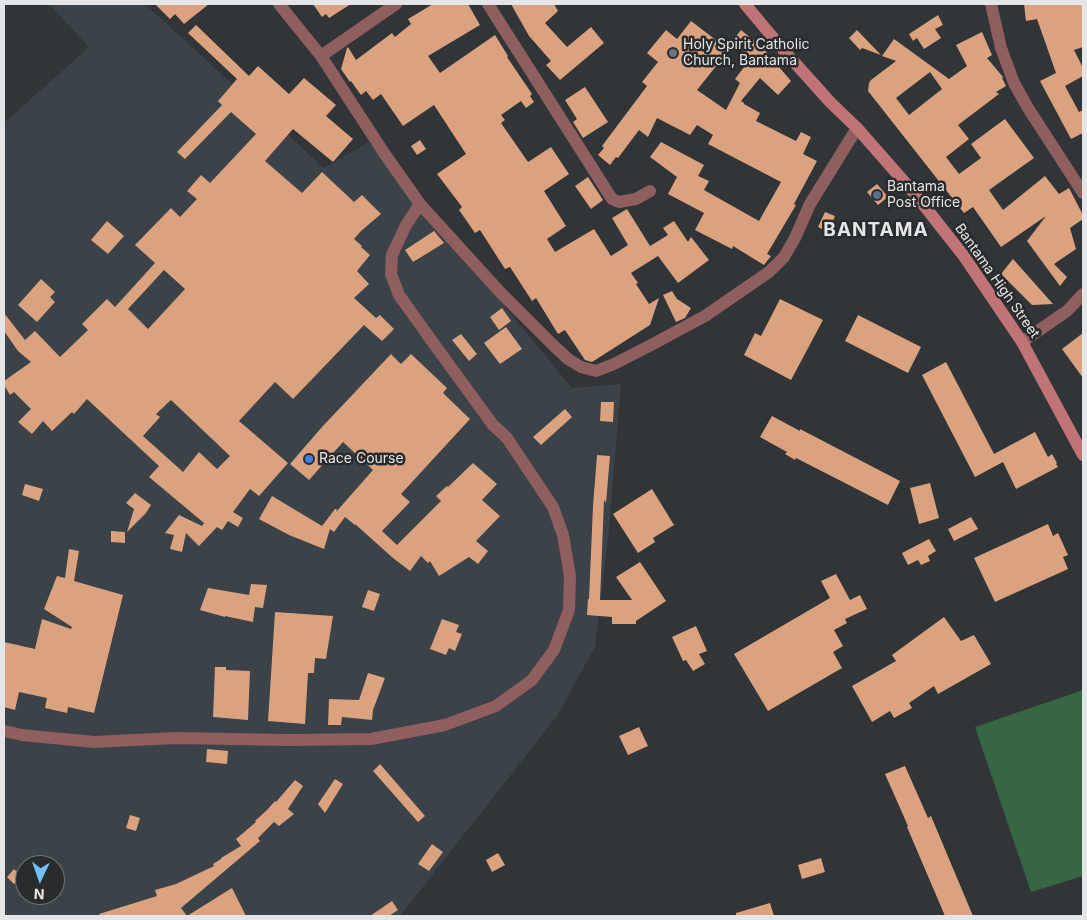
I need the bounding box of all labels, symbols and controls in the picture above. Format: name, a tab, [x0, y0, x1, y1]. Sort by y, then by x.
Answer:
place label: Holy Spirit Catholic Church, Bantama	[683, 37, 810, 70]
marker: Holy Spirit Catholic Church, Bantama	[667, 47, 679, 59]
place label: Bantama Post Office	[887, 179, 960, 212]
marker: Bantama Post Office	[871, 189, 883, 201]
district label: BANTAMA	[822, 219, 930, 241]
street label: Bantama High Street	[951, 220, 1043, 342]
place label: Race Course	[319, 451, 404, 467]
marker: Race Course	[303, 453, 315, 465]
north arrow	[15, 855, 65, 905]
text: N	[33, 886, 45, 903]

